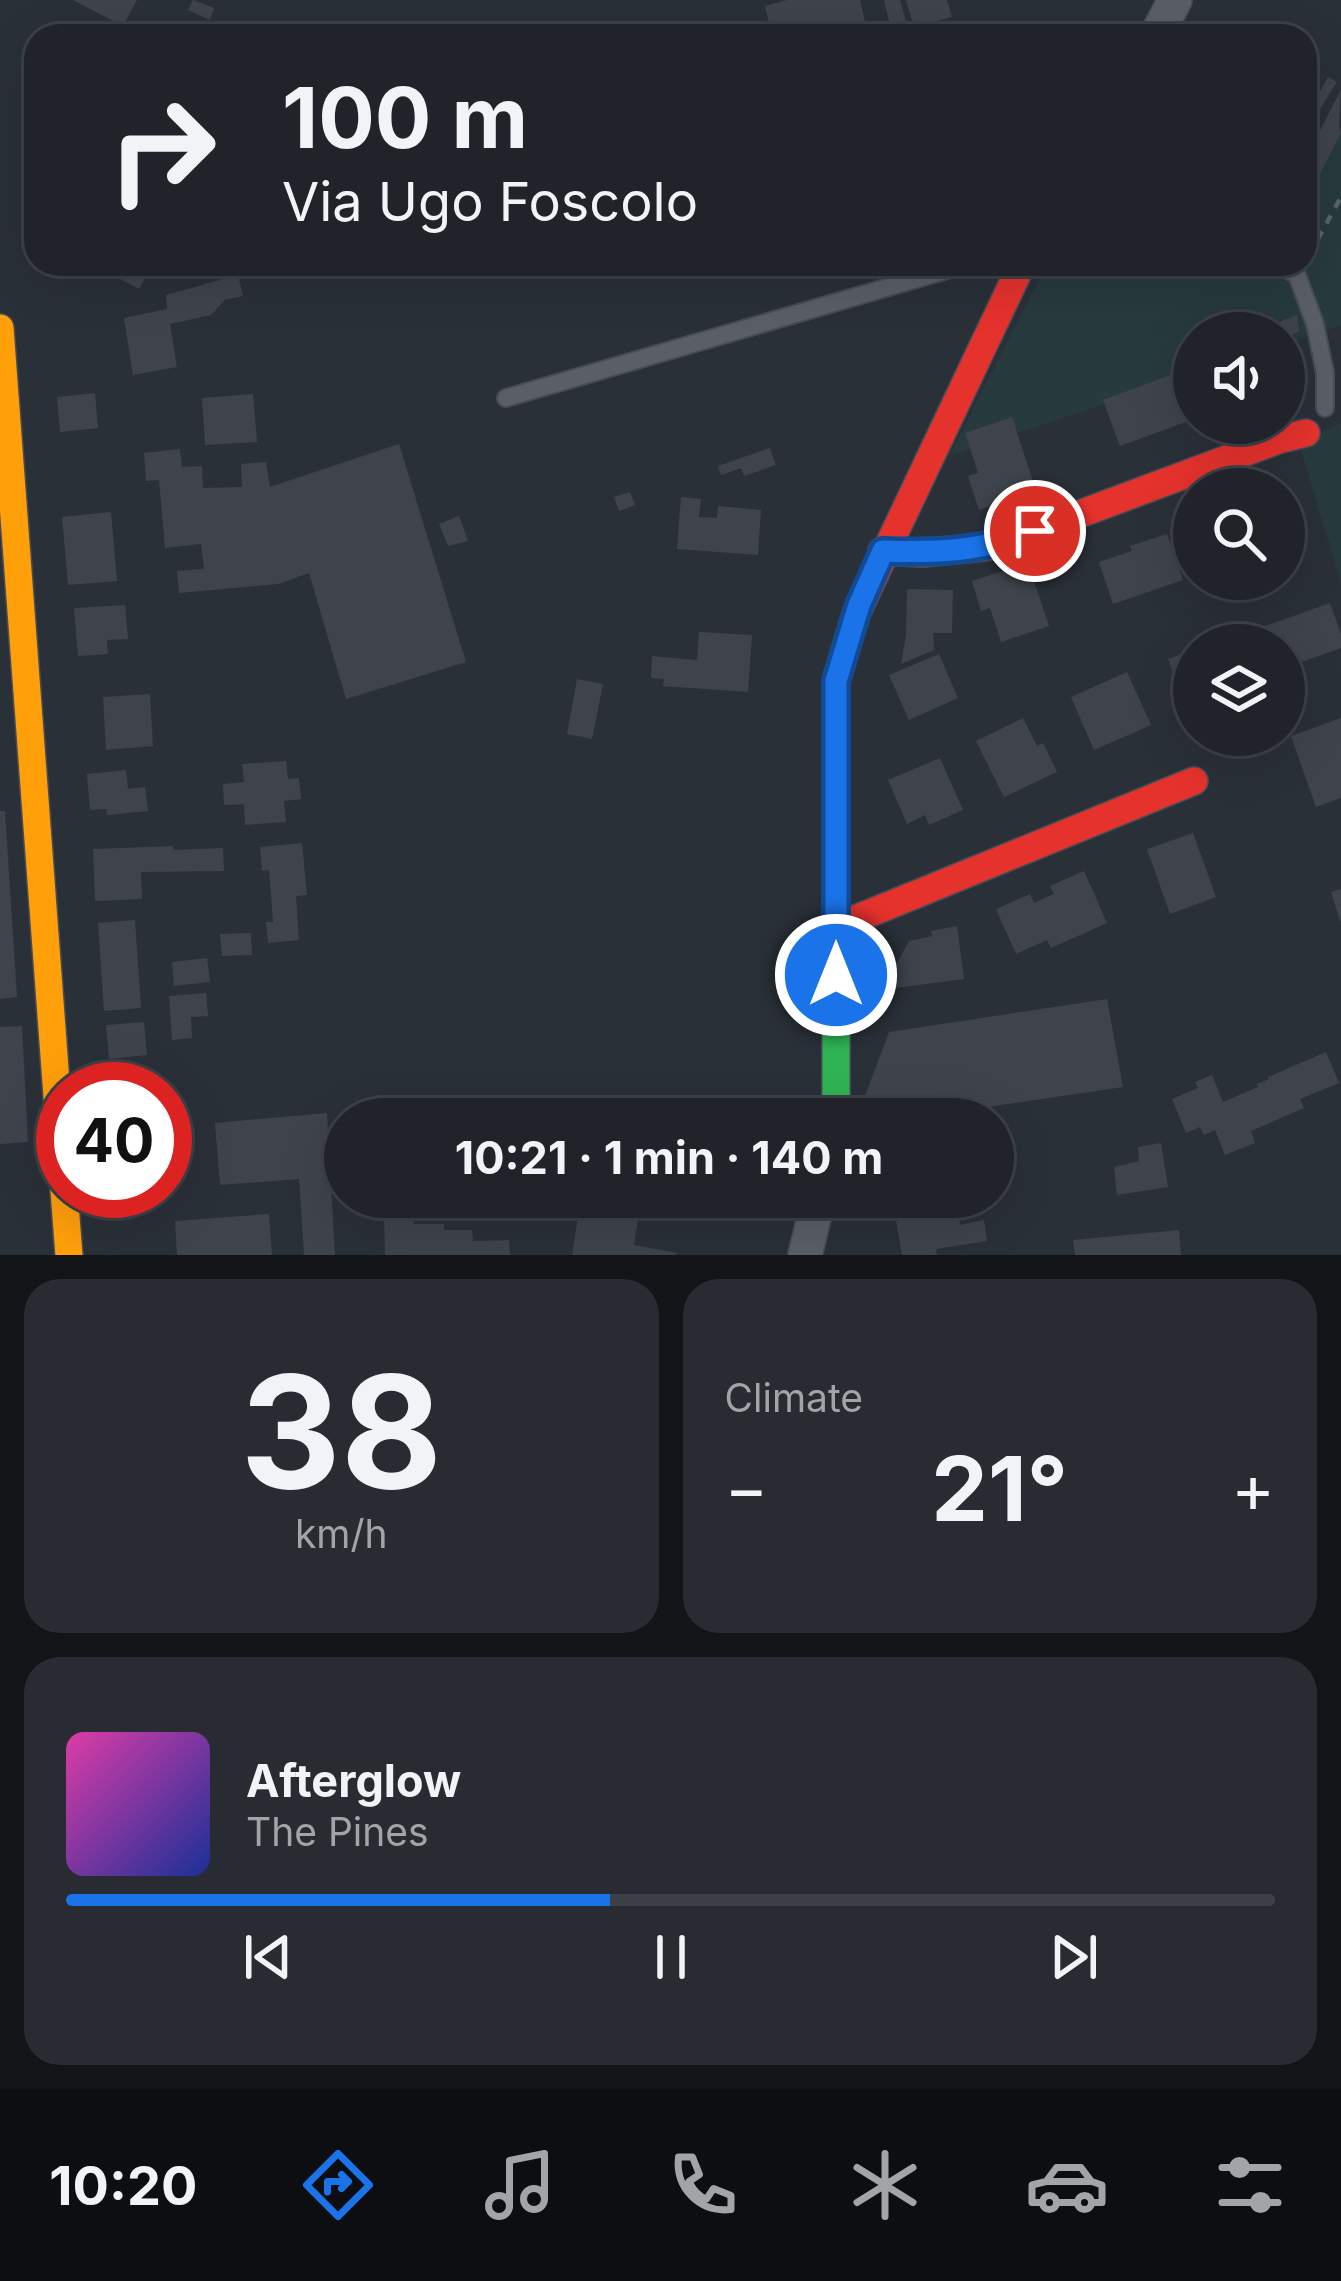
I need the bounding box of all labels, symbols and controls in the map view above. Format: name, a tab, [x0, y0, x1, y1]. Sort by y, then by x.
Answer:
text: 100 m	[282, 67, 528, 168]
icon: right	[84, 72, 240, 228]
text: Via Ugo Foscolo	[282, 169, 698, 234]
map controls	[1173, 312, 1305, 756]
button: sound	[1173, 312, 1305, 444]
button: search	[1173, 468, 1305, 600]
pin	[984, 480, 1086, 582]
icon: arrive	[1002, 498, 1068, 564]
button: layers	[1173, 624, 1305, 756]
position arrow	[773, 912, 899, 1038]
speed limit sign: 40	[36, 1062, 192, 1218]
text: 10:21 · 1 min · 140 m	[455, 1130, 883, 1185]
text: 38	[240, 1337, 442, 1526]
text: Climate	[725, 1374, 863, 1421]
text: 21°	[931, 1434, 1068, 1543]
text: −	[725, 1448, 768, 1528]
text: +	[1231, 1448, 1275, 1528]
text: km/h	[295, 1510, 388, 1557]
text: Afterglow	[246, 1753, 461, 1808]
text: The Pines	[246, 1808, 429, 1855]
icon: previous	[235, 1924, 301, 1990]
icon: pause	[638, 1924, 704, 1990]
icon: next	[1041, 1924, 1107, 1990]
icon: directions	[296, 2143, 380, 2227]
icon: music	[478, 2143, 562, 2227]
icon: phone	[661, 2143, 745, 2227]
icon: climate	[843, 2143, 927, 2227]
icon: car	[1025, 2143, 1109, 2227]
icon: filters	[1208, 2143, 1292, 2227]
text: 10:20	[49, 2153, 197, 2218]

